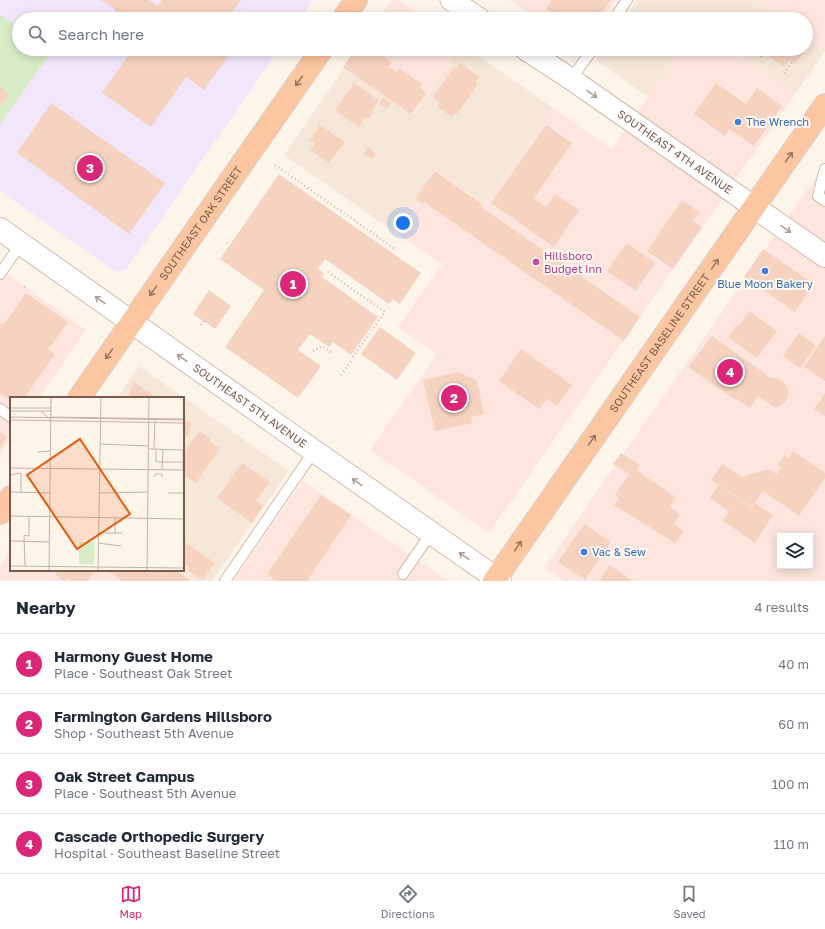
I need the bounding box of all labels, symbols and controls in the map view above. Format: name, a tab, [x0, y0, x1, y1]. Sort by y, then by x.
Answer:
search box	[12, 12, 813, 56]
icon: search	[26, 23, 48, 45]
text: Search here	[58, 25, 144, 43]
one-way arrow	[295, 75, 303, 86]
one-way arrow	[587, 90, 598, 98]
street label: SOUTHEAST 4TH AVENUE	[615, 107, 736, 196]
place label: The Wrench	[746, 115, 809, 128]
marker: The Wrench	[733, 117, 743, 127]
one-way arrow	[785, 152, 793, 163]
pin: 3	[77, 153, 103, 183]
street label: SOUTHEAST OAK STREET	[156, 163, 245, 283]
your location	[393, 213, 413, 233]
one-way arrow	[781, 225, 792, 233]
place label: Hillsboro Budget Inn	[544, 249, 602, 275]
marker: Hillsboro Budget Inn	[531, 257, 541, 267]
one-way arrow	[711, 259, 719, 270]
marker: Blue Moon Bakery	[760, 266, 770, 276]
pin: 1	[280, 269, 306, 299]
street label: SOUTHEAST BASELINE STREET	[606, 270, 712, 415]
place label: Blue Moon Bakery	[717, 277, 813, 290]
one-way arrow	[149, 285, 157, 296]
one-way arrow	[94, 295, 105, 304]
one-way arrow	[105, 348, 113, 359]
one-way arrow	[177, 354, 188, 362]
pin: 4	[717, 357, 743, 387]
street label: SOUTHEAST 5TH AVENUE	[191, 360, 310, 450]
pin: 2	[441, 383, 467, 413]
inset map	[10, 397, 184, 571]
one-way arrow	[588, 434, 596, 445]
one-way arrow	[352, 478, 363, 486]
map controls	[777, 533, 813, 569]
button: layers	[777, 533, 813, 569]
one-way arrow	[514, 541, 522, 552]
place label: Vac & Sew	[592, 545, 646, 558]
marker: Vac & Sew	[579, 547, 589, 557]
one-way arrow	[459, 552, 470, 560]
text: Nearby	[16, 597, 76, 618]
text: 4 results	[755, 599, 809, 615]
text: Harmony Guest Home	[54, 647, 213, 665]
text: 1	[26, 656, 32, 672]
text: 40 m	[778, 656, 809, 672]
text: Place · Southeast Oak Street	[54, 665, 233, 681]
text: Farmington Gardens Hillsboro	[54, 707, 272, 725]
text: 2	[25, 716, 33, 732]
text: 60 m	[778, 716, 809, 732]
text: Shop · Southeast 5th Avenue	[54, 725, 234, 741]
text: Oak Street Campus	[54, 767, 195, 785]
text: 3	[25, 776, 33, 792]
text: 100 m	[772, 776, 809, 792]
text: Place · Southeast 5th Avenue	[54, 785, 236, 801]
text: Cascade Orthopedic Surgery	[54, 827, 264, 845]
text: 4	[25, 836, 33, 852]
text: 110 m	[774, 836, 809, 852]
text: Hospital · Southeast Baseline Street	[54, 845, 280, 861]
tab: Map	[119, 883, 142, 920]
tab: Directions	[381, 883, 435, 920]
tab: Saved	[673, 883, 706, 920]

